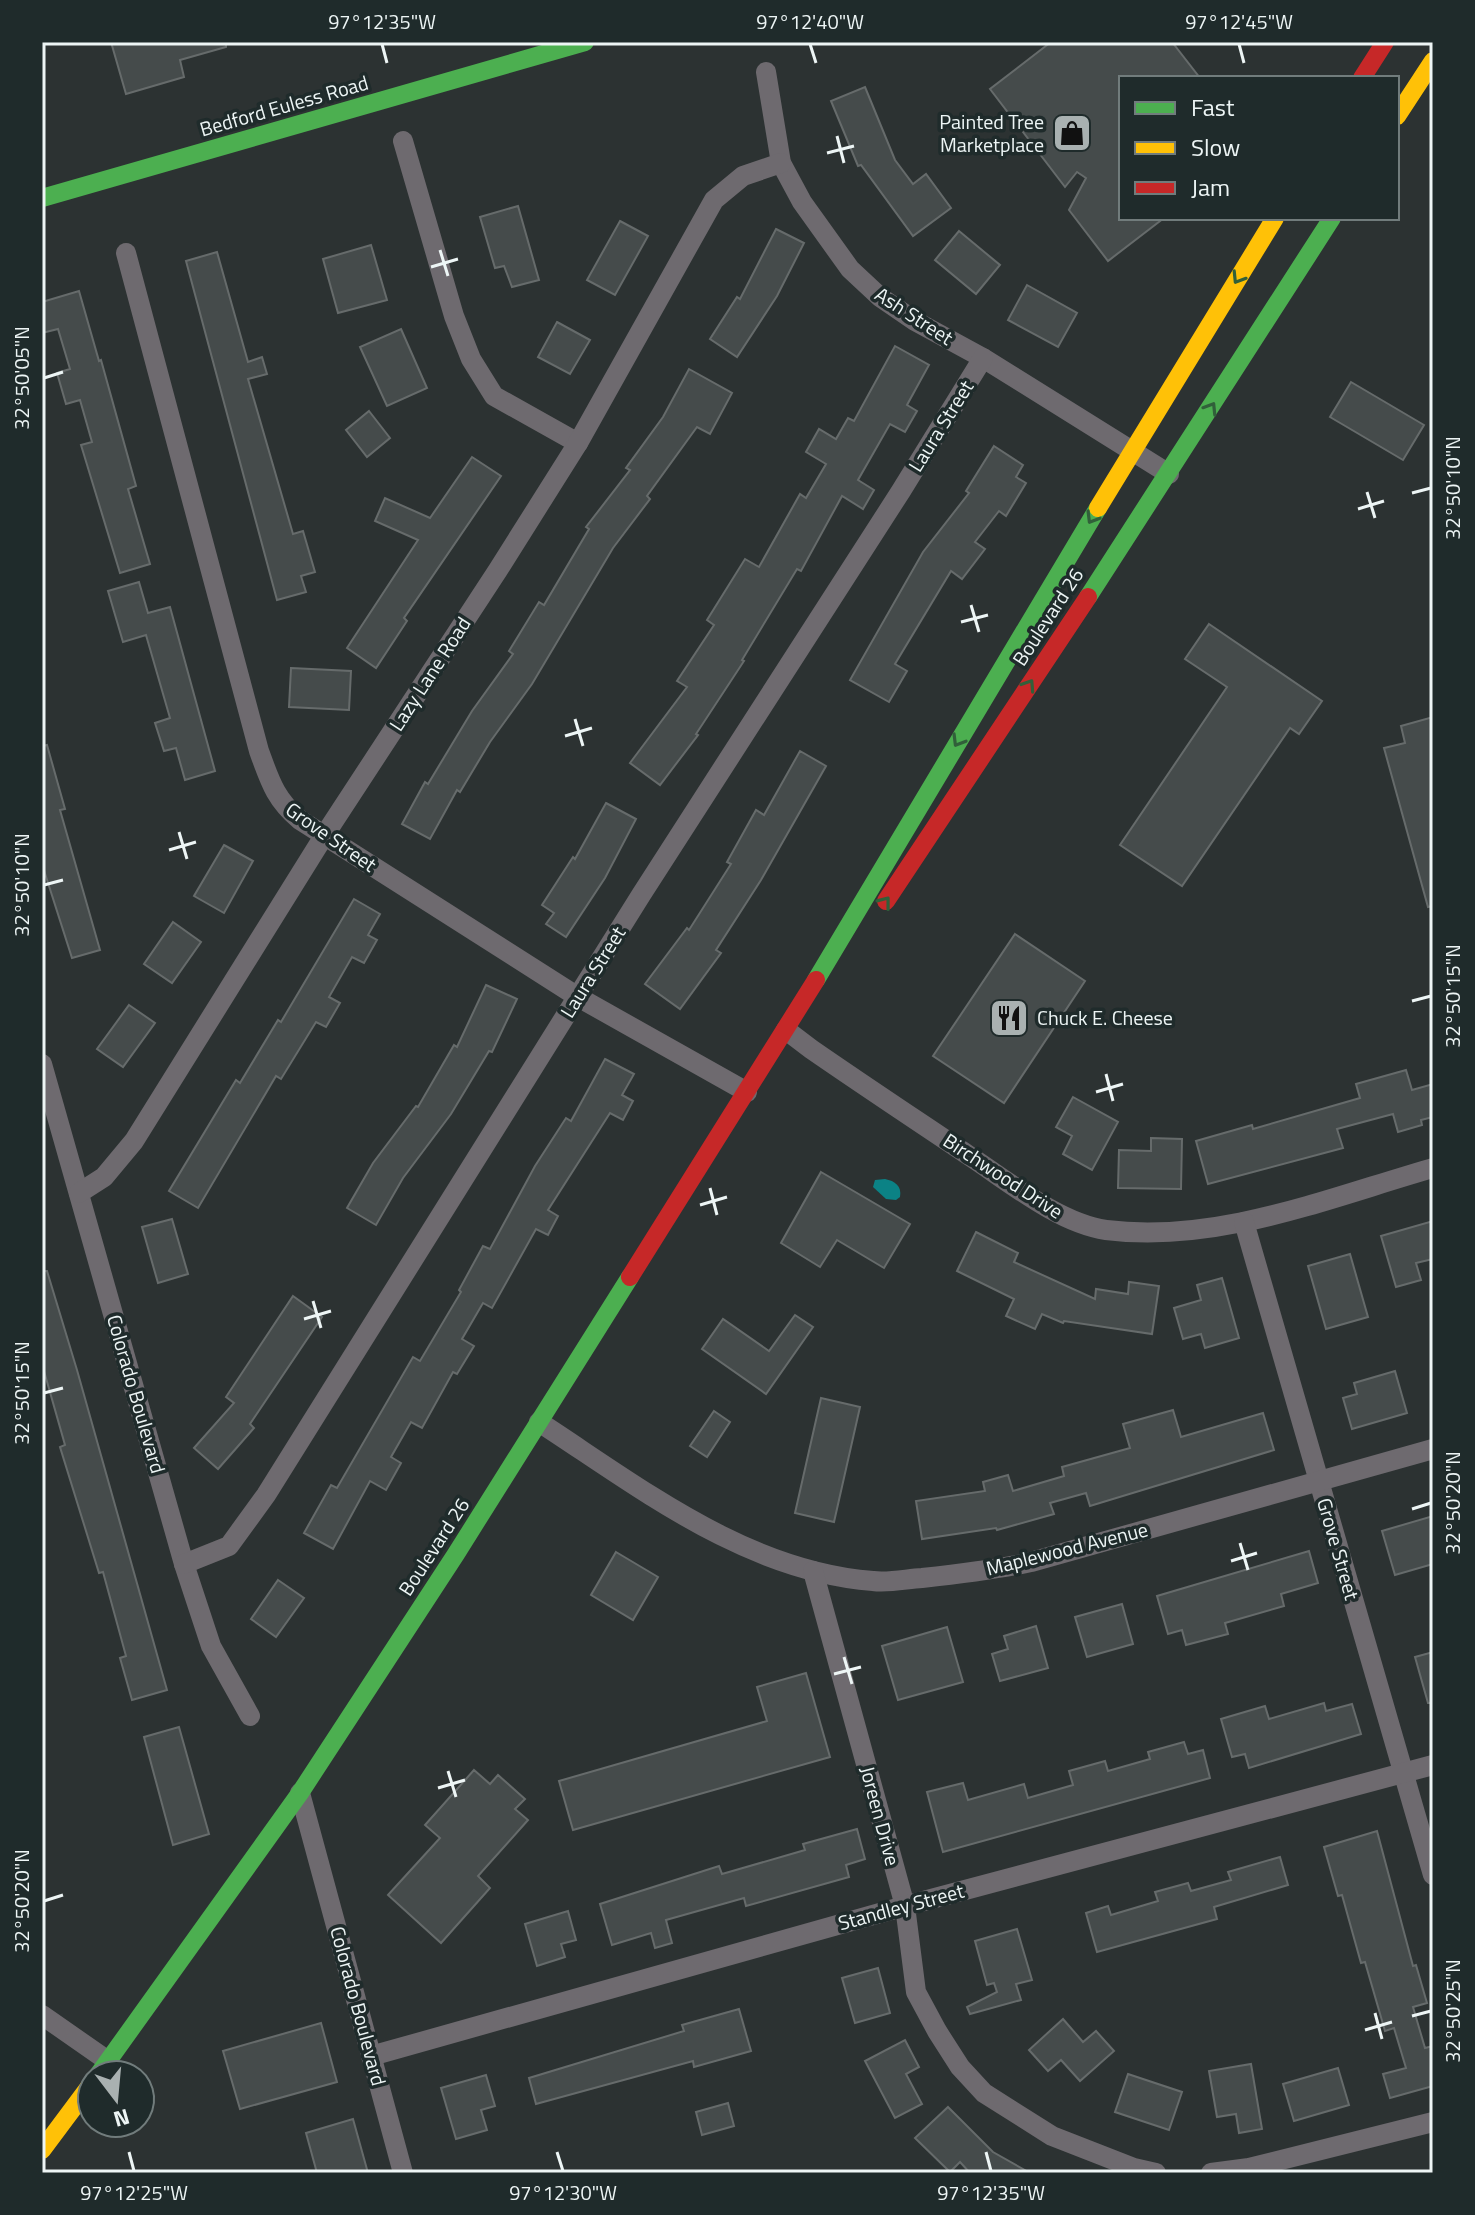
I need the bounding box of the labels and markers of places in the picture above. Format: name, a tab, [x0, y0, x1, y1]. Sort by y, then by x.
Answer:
place label: Painted Tree Marketplace	[939, 106, 1044, 160]
shop icon: Painted Tree Marketplace	[1051, 112, 1093, 154]
restaurant icon: Chuck E. Cheese	[988, 997, 1030, 1039]
place label: Chuck E. Cheese	[1037, 1002, 1173, 1033]

